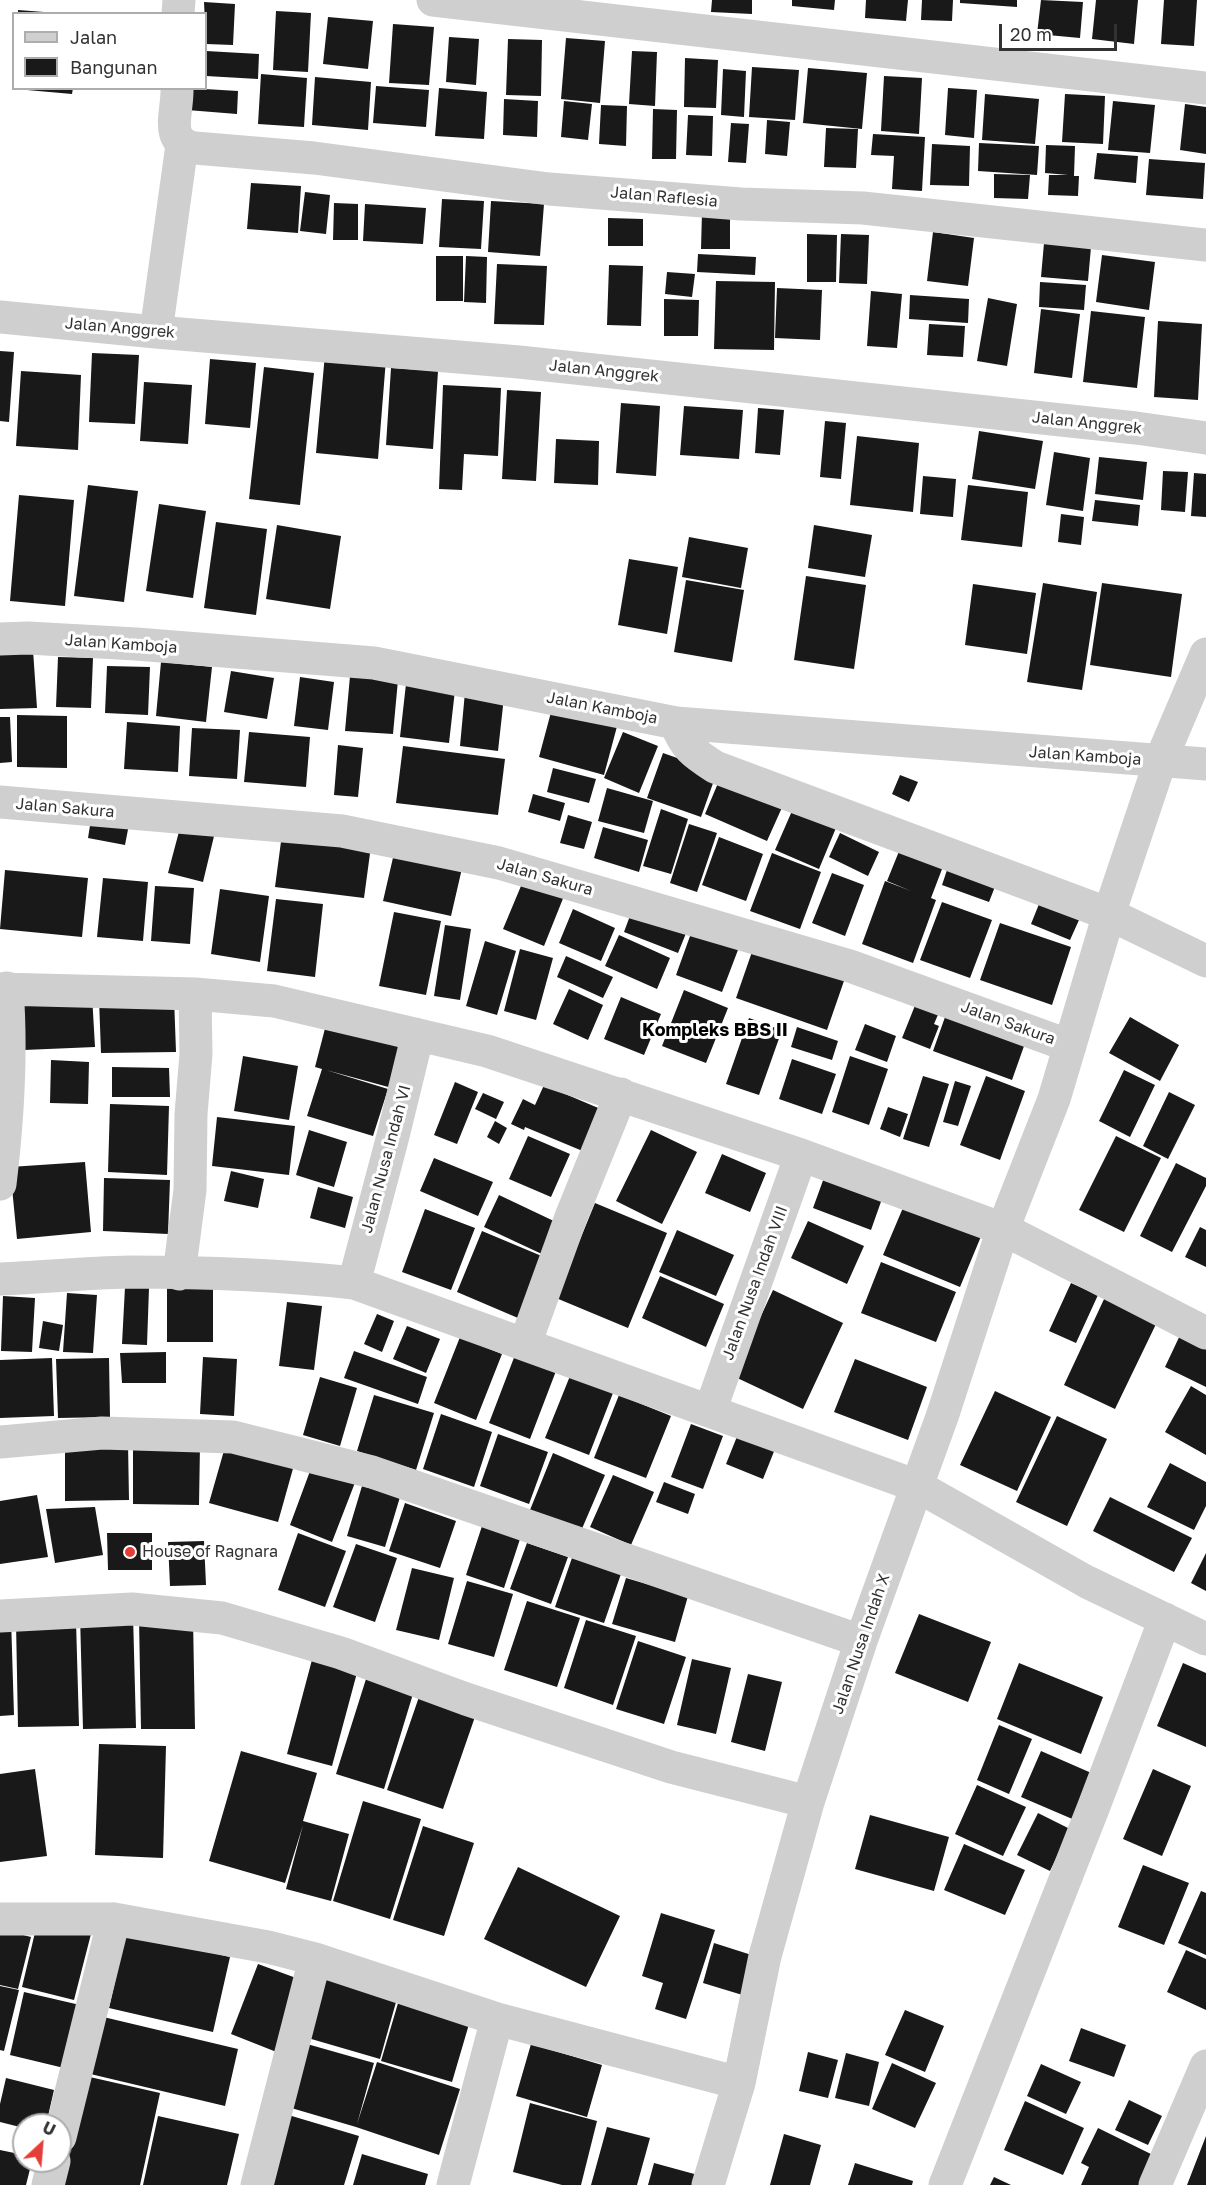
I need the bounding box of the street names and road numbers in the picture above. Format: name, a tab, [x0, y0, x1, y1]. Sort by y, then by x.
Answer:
street label: Jalan Raflesia	[610, 183, 718, 211]
street label: Jalan Anggrek	[64, 314, 176, 342]
street label: Jalan Anggrek	[548, 356, 660, 386]
street label: Jalan Anggrek	[1031, 408, 1143, 438]
street label: Jalan Kamboja	[64, 630, 178, 658]
street label: Jalan Kamboja	[545, 688, 659, 728]
street label: Jalan Kamboja	[1028, 742, 1142, 770]
street label: Jalan Sakura	[15, 794, 115, 822]
street label: Jalan Sakura	[495, 854, 595, 900]
street label: Jalan Sakura	[958, 997, 1058, 1049]
street label: Jalan Nusa Indah VI	[357, 1083, 415, 1235]
street label: Jalan Nusa Indah VIII	[718, 1203, 792, 1363]
street label: Jalan Nusa Indah X	[828, 1571, 894, 1717]

